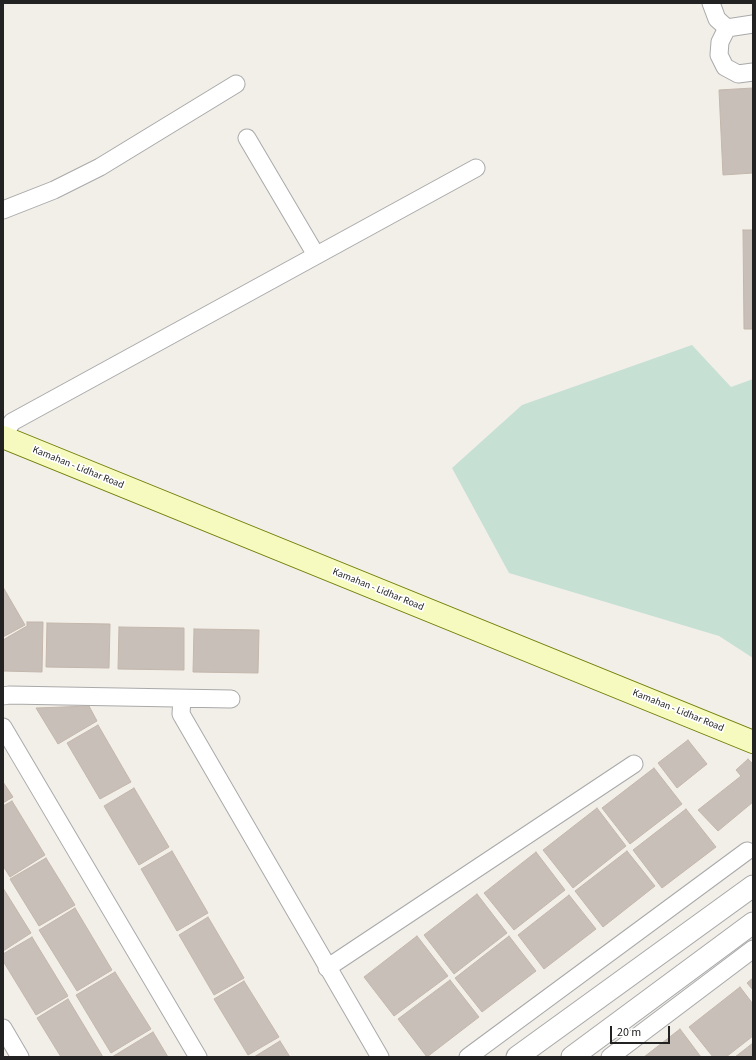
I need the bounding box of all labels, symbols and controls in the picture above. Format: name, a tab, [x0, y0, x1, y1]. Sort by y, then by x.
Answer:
street label: Kamahan - Lidhar Road	[31, 444, 125, 492]
street label: Kamahan - Lidhar Road	[331, 566, 425, 614]
street label: Kamahan - Lidhar Road	[631, 687, 725, 735]
scale bar	[612, 1018, 672, 1044]
text: 20 m	[617, 1024, 641, 1041]

